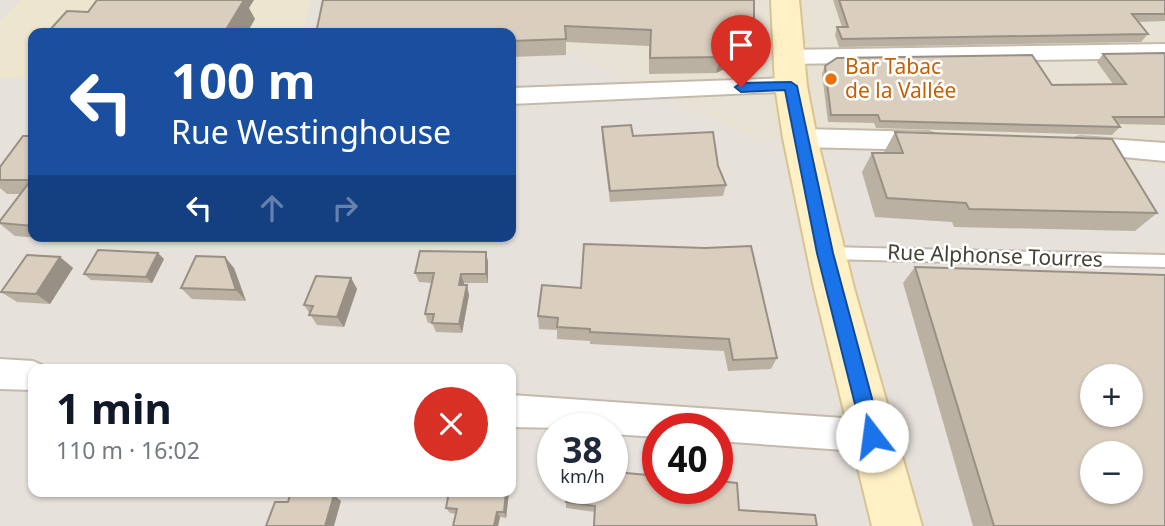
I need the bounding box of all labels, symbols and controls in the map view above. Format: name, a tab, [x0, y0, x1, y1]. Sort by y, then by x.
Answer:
pin	[711, 15, 771, 87]
icon: arrive	[722, 26, 760, 64]
text: 100 m	[171, 47, 316, 113]
place label: Bar Tabac de la Vallée	[845, 52, 956, 104]
icon: left	[56, 56, 147, 147]
marker: Bar Tabac de la Vallée	[823, 71, 839, 87]
text: Rue Westinghouse	[171, 110, 451, 153]
icon: left	[180, 189, 218, 227]
icon: ahead	[253, 189, 291, 227]
icon: right	[326, 189, 364, 227]
street label: Rue Alphonse Tourres	[887, 237, 1103, 273]
map controls	[1080, 364, 1143, 504]
button: +	[1080, 364, 1143, 427]
text: 1 min	[56, 379, 172, 436]
button: close	[414, 387, 488, 461]
position arrow	[835, 399, 909, 473]
speed limit sign: 40	[642, 413, 733, 504]
text: 38	[562, 426, 603, 473]
text: 110 m · 16:02	[56, 434, 200, 466]
button: −	[1080, 441, 1143, 504]
text: km/h	[560, 464, 605, 488]

